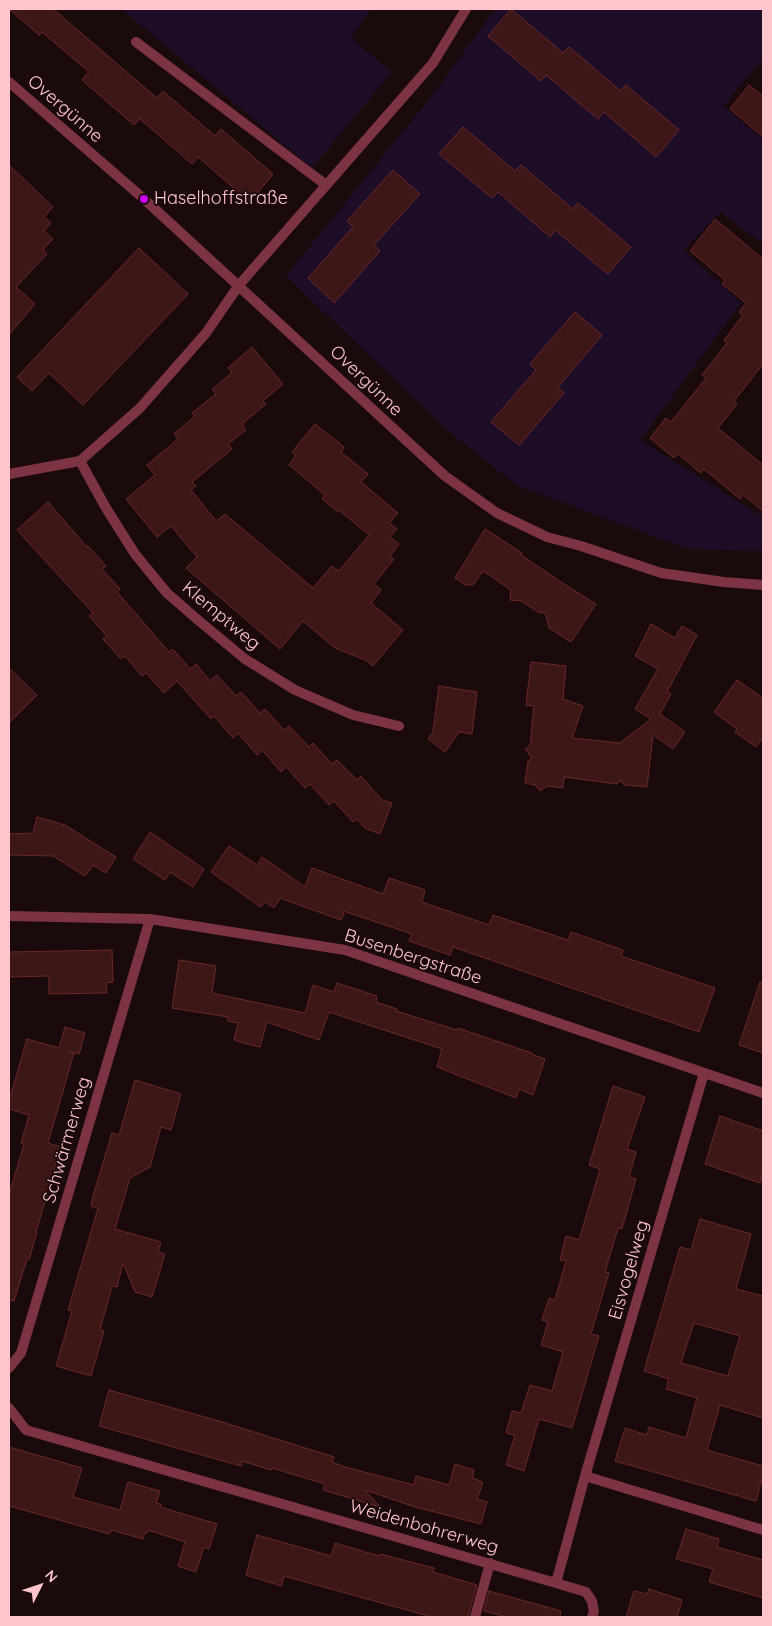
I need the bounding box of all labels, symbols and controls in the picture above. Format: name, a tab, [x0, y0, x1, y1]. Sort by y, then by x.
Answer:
street label: Overgünne	[23, 71, 107, 147]
place label: Haselhoffstraße	[154, 188, 288, 210]
marker: Haselhoffstraße	[138, 193, 150, 205]
street label: Overgünne	[325, 341, 407, 421]
street label: Klemptweg	[178, 577, 264, 655]
street label: Busenbergstraße	[342, 925, 484, 989]
street label: Schwärmerweg	[39, 1074, 95, 1206]
street label: Eisvogelweg	[604, 1218, 654, 1322]
street label: Weidenbohrerweg	[347, 1495, 501, 1559]
north arrow	[15, 1561, 65, 1611]
text: N	[41, 1566, 61, 1586]

